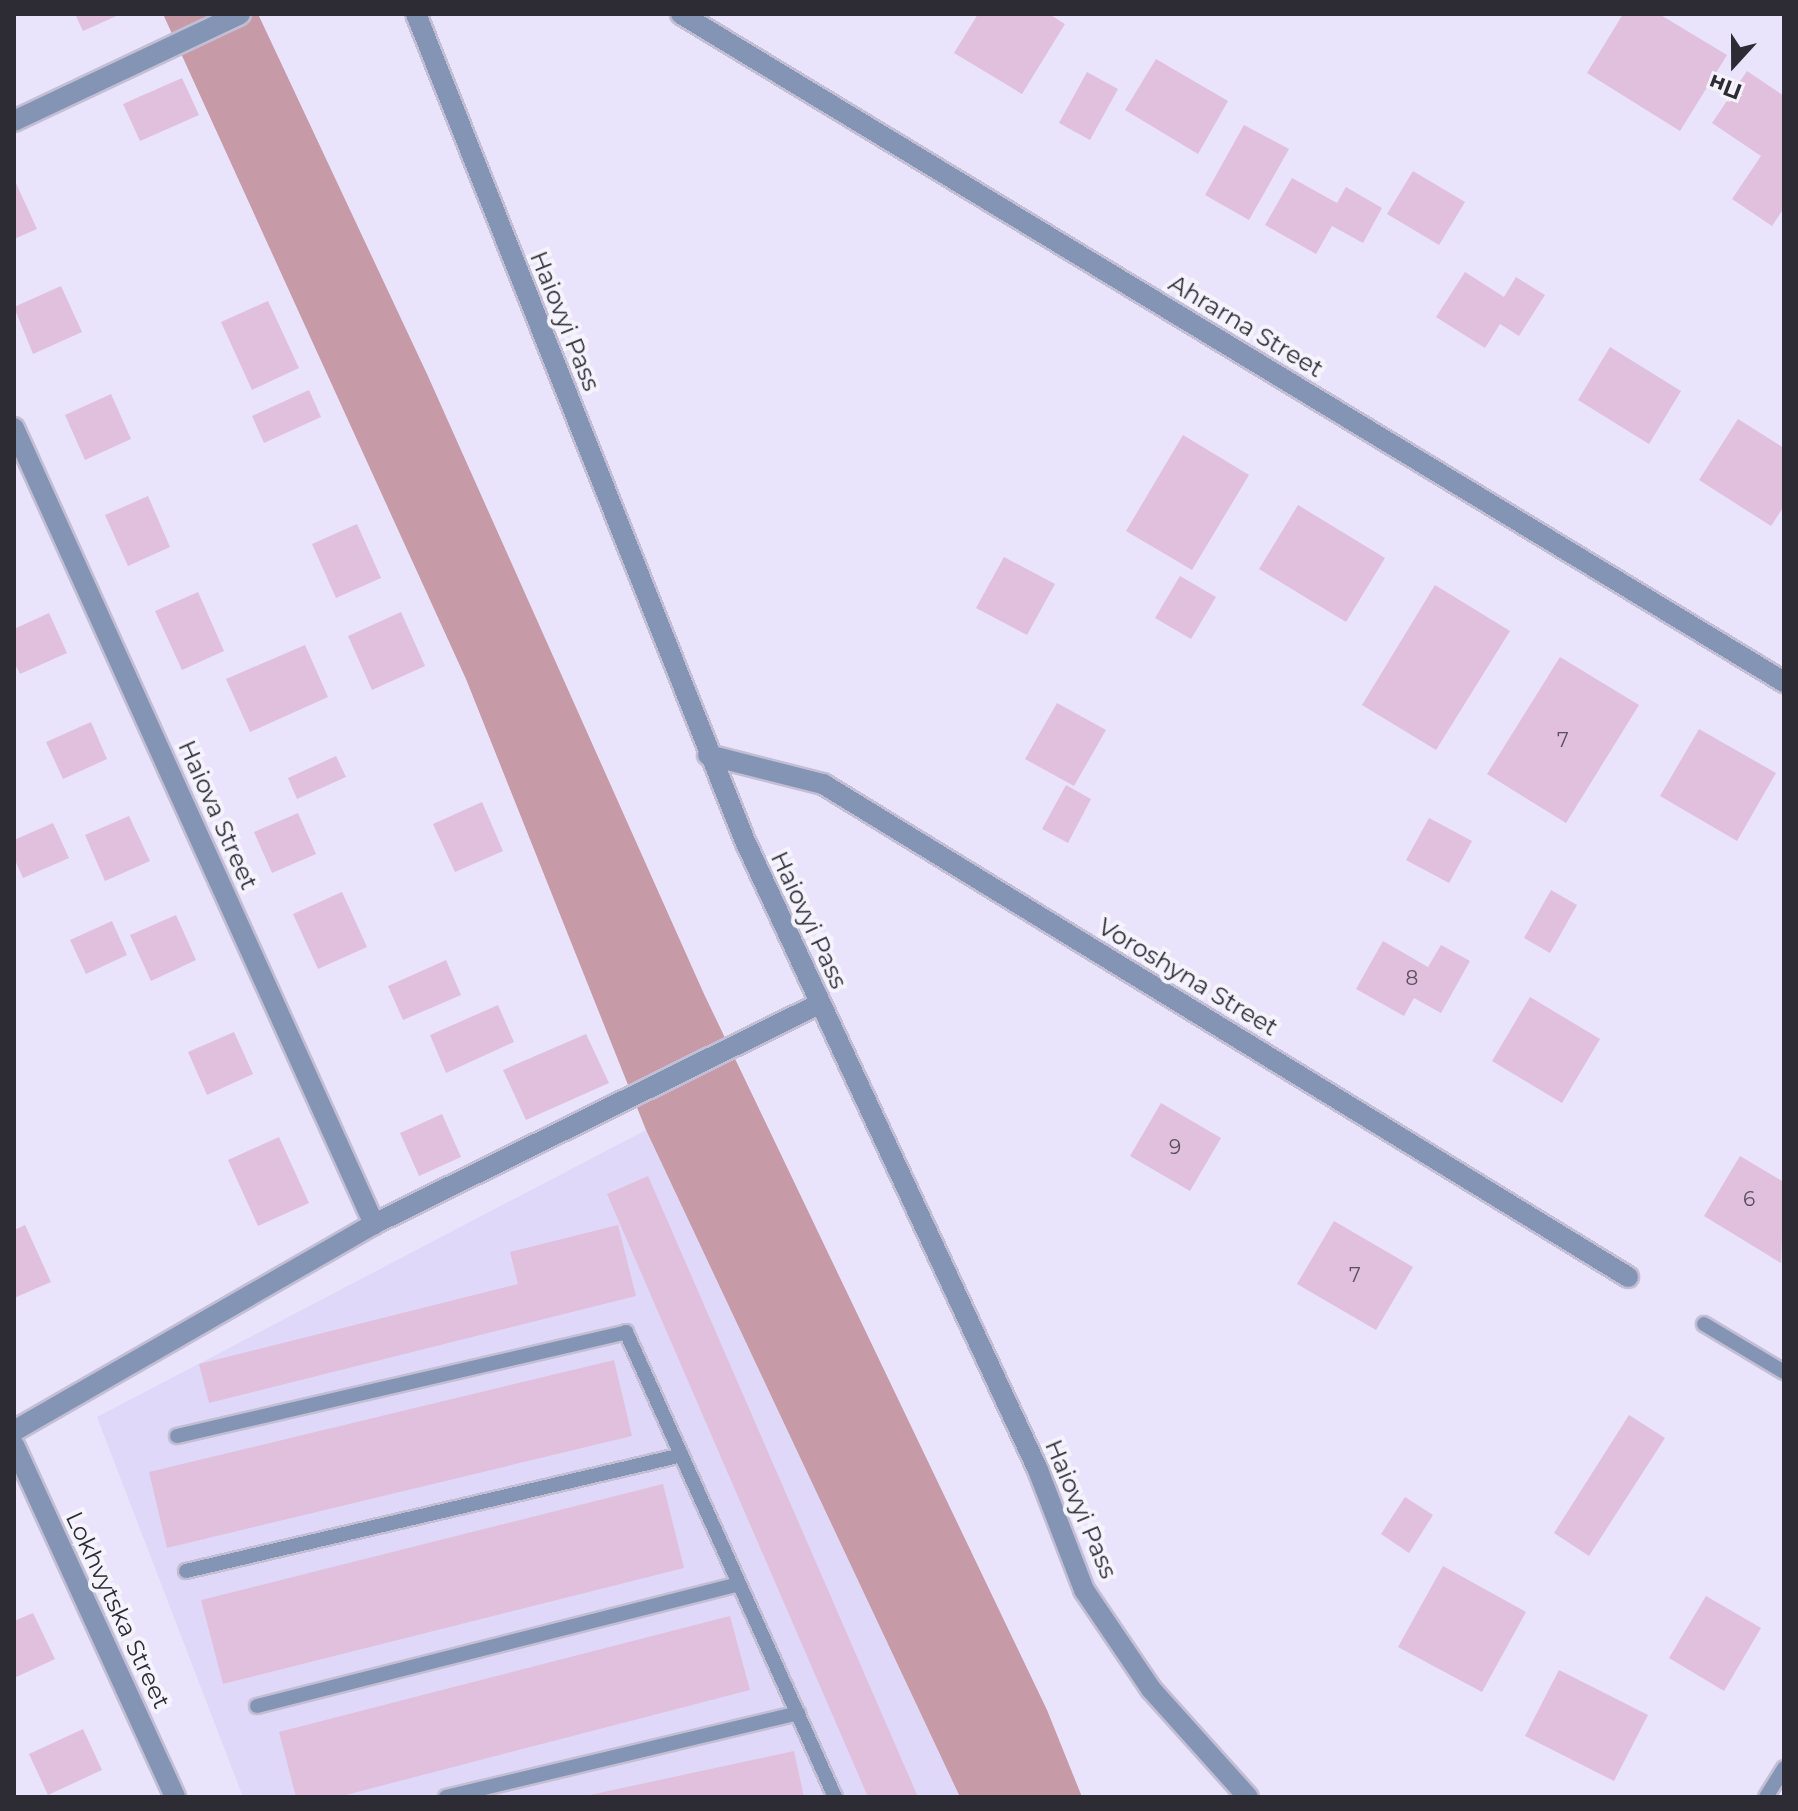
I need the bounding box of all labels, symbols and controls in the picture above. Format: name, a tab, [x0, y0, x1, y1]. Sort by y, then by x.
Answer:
north arrow	[1694, 24, 1774, 104]
text: Пн	[1705, 68, 1746, 105]
street label: Haiovyi Pass	[524, 247, 606, 395]
street label: Ahrarna Street	[1164, 269, 1328, 383]
house number: 7	[1557, 728, 1569, 752]
street label: Haiova Street	[172, 736, 264, 894]
street label: Haiovyi Pass	[765, 847, 853, 993]
street label: Voroshyna Street	[1093, 912, 1283, 1042]
house number: 8	[1406, 966, 1418, 990]
house number: 9	[1169, 1135, 1181, 1159]
house number: 6	[1743, 1187, 1755, 1211]
house number: 7	[1349, 1263, 1361, 1287]
street label: Haiovyi Pass	[1039, 1435, 1123, 1583]
street label: Lokhvytska Street	[60, 1507, 176, 1713]

